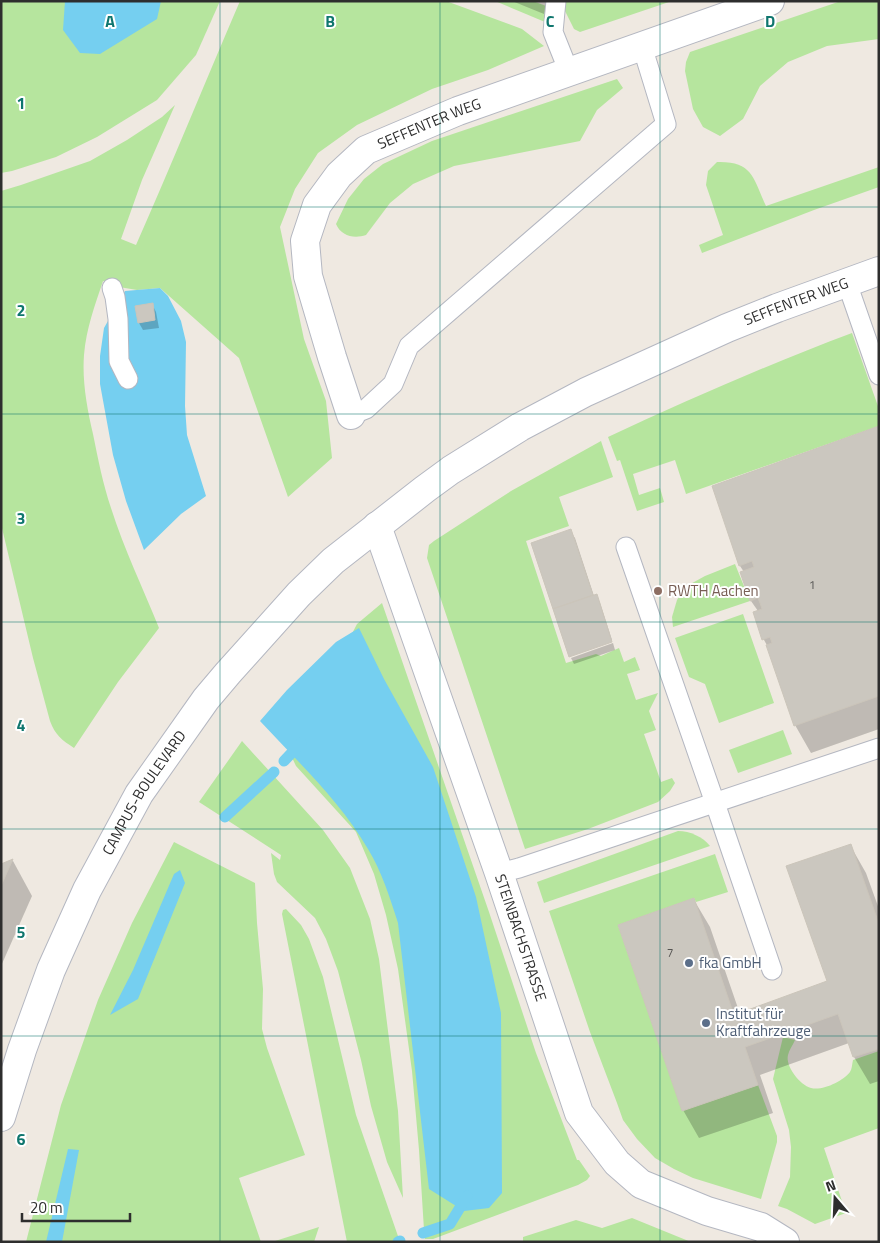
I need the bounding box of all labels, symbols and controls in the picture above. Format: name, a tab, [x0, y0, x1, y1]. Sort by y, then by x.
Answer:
text: A	[105, 9, 115, 33]
text: B	[325, 9, 335, 33]
text: C	[546, 9, 555, 33]
text: D	[765, 9, 775, 33]
text: 1	[17, 91, 25, 115]
street label: SEFFENTER WEG	[374, 92, 484, 155]
street label: SEFFENTER WEG	[740, 271, 851, 331]
text: 2	[17, 298, 25, 322]
text: 3	[17, 506, 25, 530]
house number: 1	[809, 575, 815, 594]
place label: RWTH Aachen	[668, 579, 759, 602]
marker: RWTH Aachen	[652, 585, 664, 597]
text: 4	[17, 713, 26, 737]
street label: CAMPUS-BOULEVARD	[96, 725, 192, 859]
street label: STEINBACHSTRASSE	[489, 871, 553, 1004]
text: 5	[17, 920, 26, 944]
house number: 7	[667, 943, 673, 962]
place label: fka GmbH	[699, 951, 762, 974]
marker: fka GmbH	[683, 957, 695, 969]
place label: Institut für Kraftfahrzeuge	[716, 1002, 811, 1042]
marker: Institut für Kraftfahrzeuge	[700, 1017, 712, 1029]
text: 6	[17, 1127, 26, 1151]
north arrow	[810, 1173, 860, 1223]
text: N	[823, 1174, 839, 1197]
scale bar	[22, 1190, 130, 1222]
text: 20 m	[30, 1196, 63, 1219]

